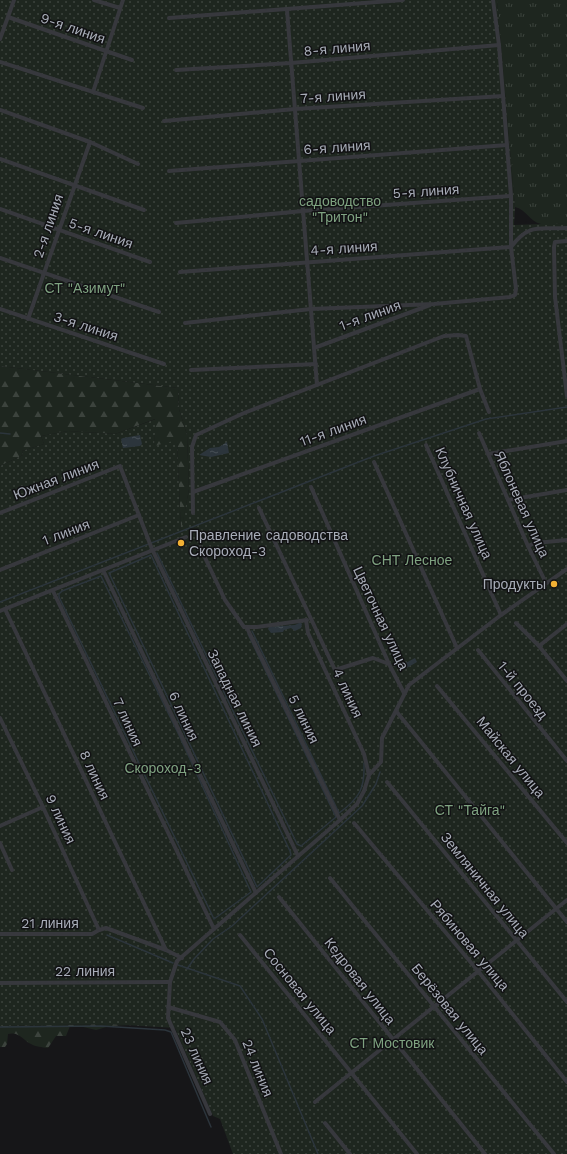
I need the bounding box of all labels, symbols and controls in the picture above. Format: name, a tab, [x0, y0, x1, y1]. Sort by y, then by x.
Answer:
street label: 9-я линия	[39, 9, 107, 47]
street label: 8-я линия	[303, 37, 371, 59]
street label: 7-я линия	[300, 86, 366, 106]
street label: 6-я линия	[303, 137, 371, 157]
street label: 5-я линия	[392, 181, 460, 201]
street label: 2-я линия	[30, 192, 66, 260]
park label: садоводство "Тритон"	[299, 193, 381, 225]
street label: 5-я линия	[67, 215, 135, 251]
street label: 4-я линия	[310, 238, 378, 258]
park label: СТ "Азимут"	[44, 280, 126, 296]
street label: 1-я линия	[337, 297, 403, 333]
street label: 3-я линия	[52, 308, 120, 344]
street label: 11-я линия	[298, 411, 368, 449]
street label: Клубничная улица	[432, 445, 496, 562]
street label: Яблоневая улица	[491, 448, 553, 560]
street label: Южная линия	[11, 455, 101, 503]
street label: 1 линия	[40, 516, 92, 548]
place label: Правление садоводства Скороход-3	[189, 527, 348, 559]
marker: Правление садоводства Скороход-3	[176, 538, 186, 548]
park label: СНТ Лесное	[372, 552, 453, 568]
street label: Цветочная улица	[350, 564, 412, 672]
place label: Продукты	[483, 576, 546, 592]
marker: Продукты	[549, 579, 559, 589]
street label: Западная линия	[204, 647, 266, 749]
street label: 1-й проезд	[495, 658, 551, 722]
street label: 4 линия	[330, 666, 366, 720]
street label: 6 линия	[166, 689, 202, 743]
street label: 5 линия	[285, 692, 323, 746]
street label: 7 линия	[110, 695, 146, 749]
street label: Майская улица	[473, 713, 549, 801]
street label: 8 линия	[77, 748, 113, 802]
park label: Скороход-3	[124, 760, 202, 776]
street label: 9 линия	[43, 792, 79, 846]
park label: СТ "Тайга"	[435, 802, 505, 818]
street label: Земляничная улица	[438, 829, 533, 941]
street label: Рябиновая улица	[427, 896, 513, 994]
street label: 21 линия	[21, 915, 79, 931]
street label: Кедровая улица	[321, 935, 399, 1028]
street label: Сосновая улица	[260, 945, 340, 1038]
street label: Берёзовая улица	[408, 960, 492, 1058]
street label: 22 линия	[55, 963, 115, 979]
street label: 23 линия	[177, 1025, 217, 1087]
park label: СТ Мостовик	[349, 1035, 435, 1051]
street label: 24 линия	[239, 1037, 277, 1099]

